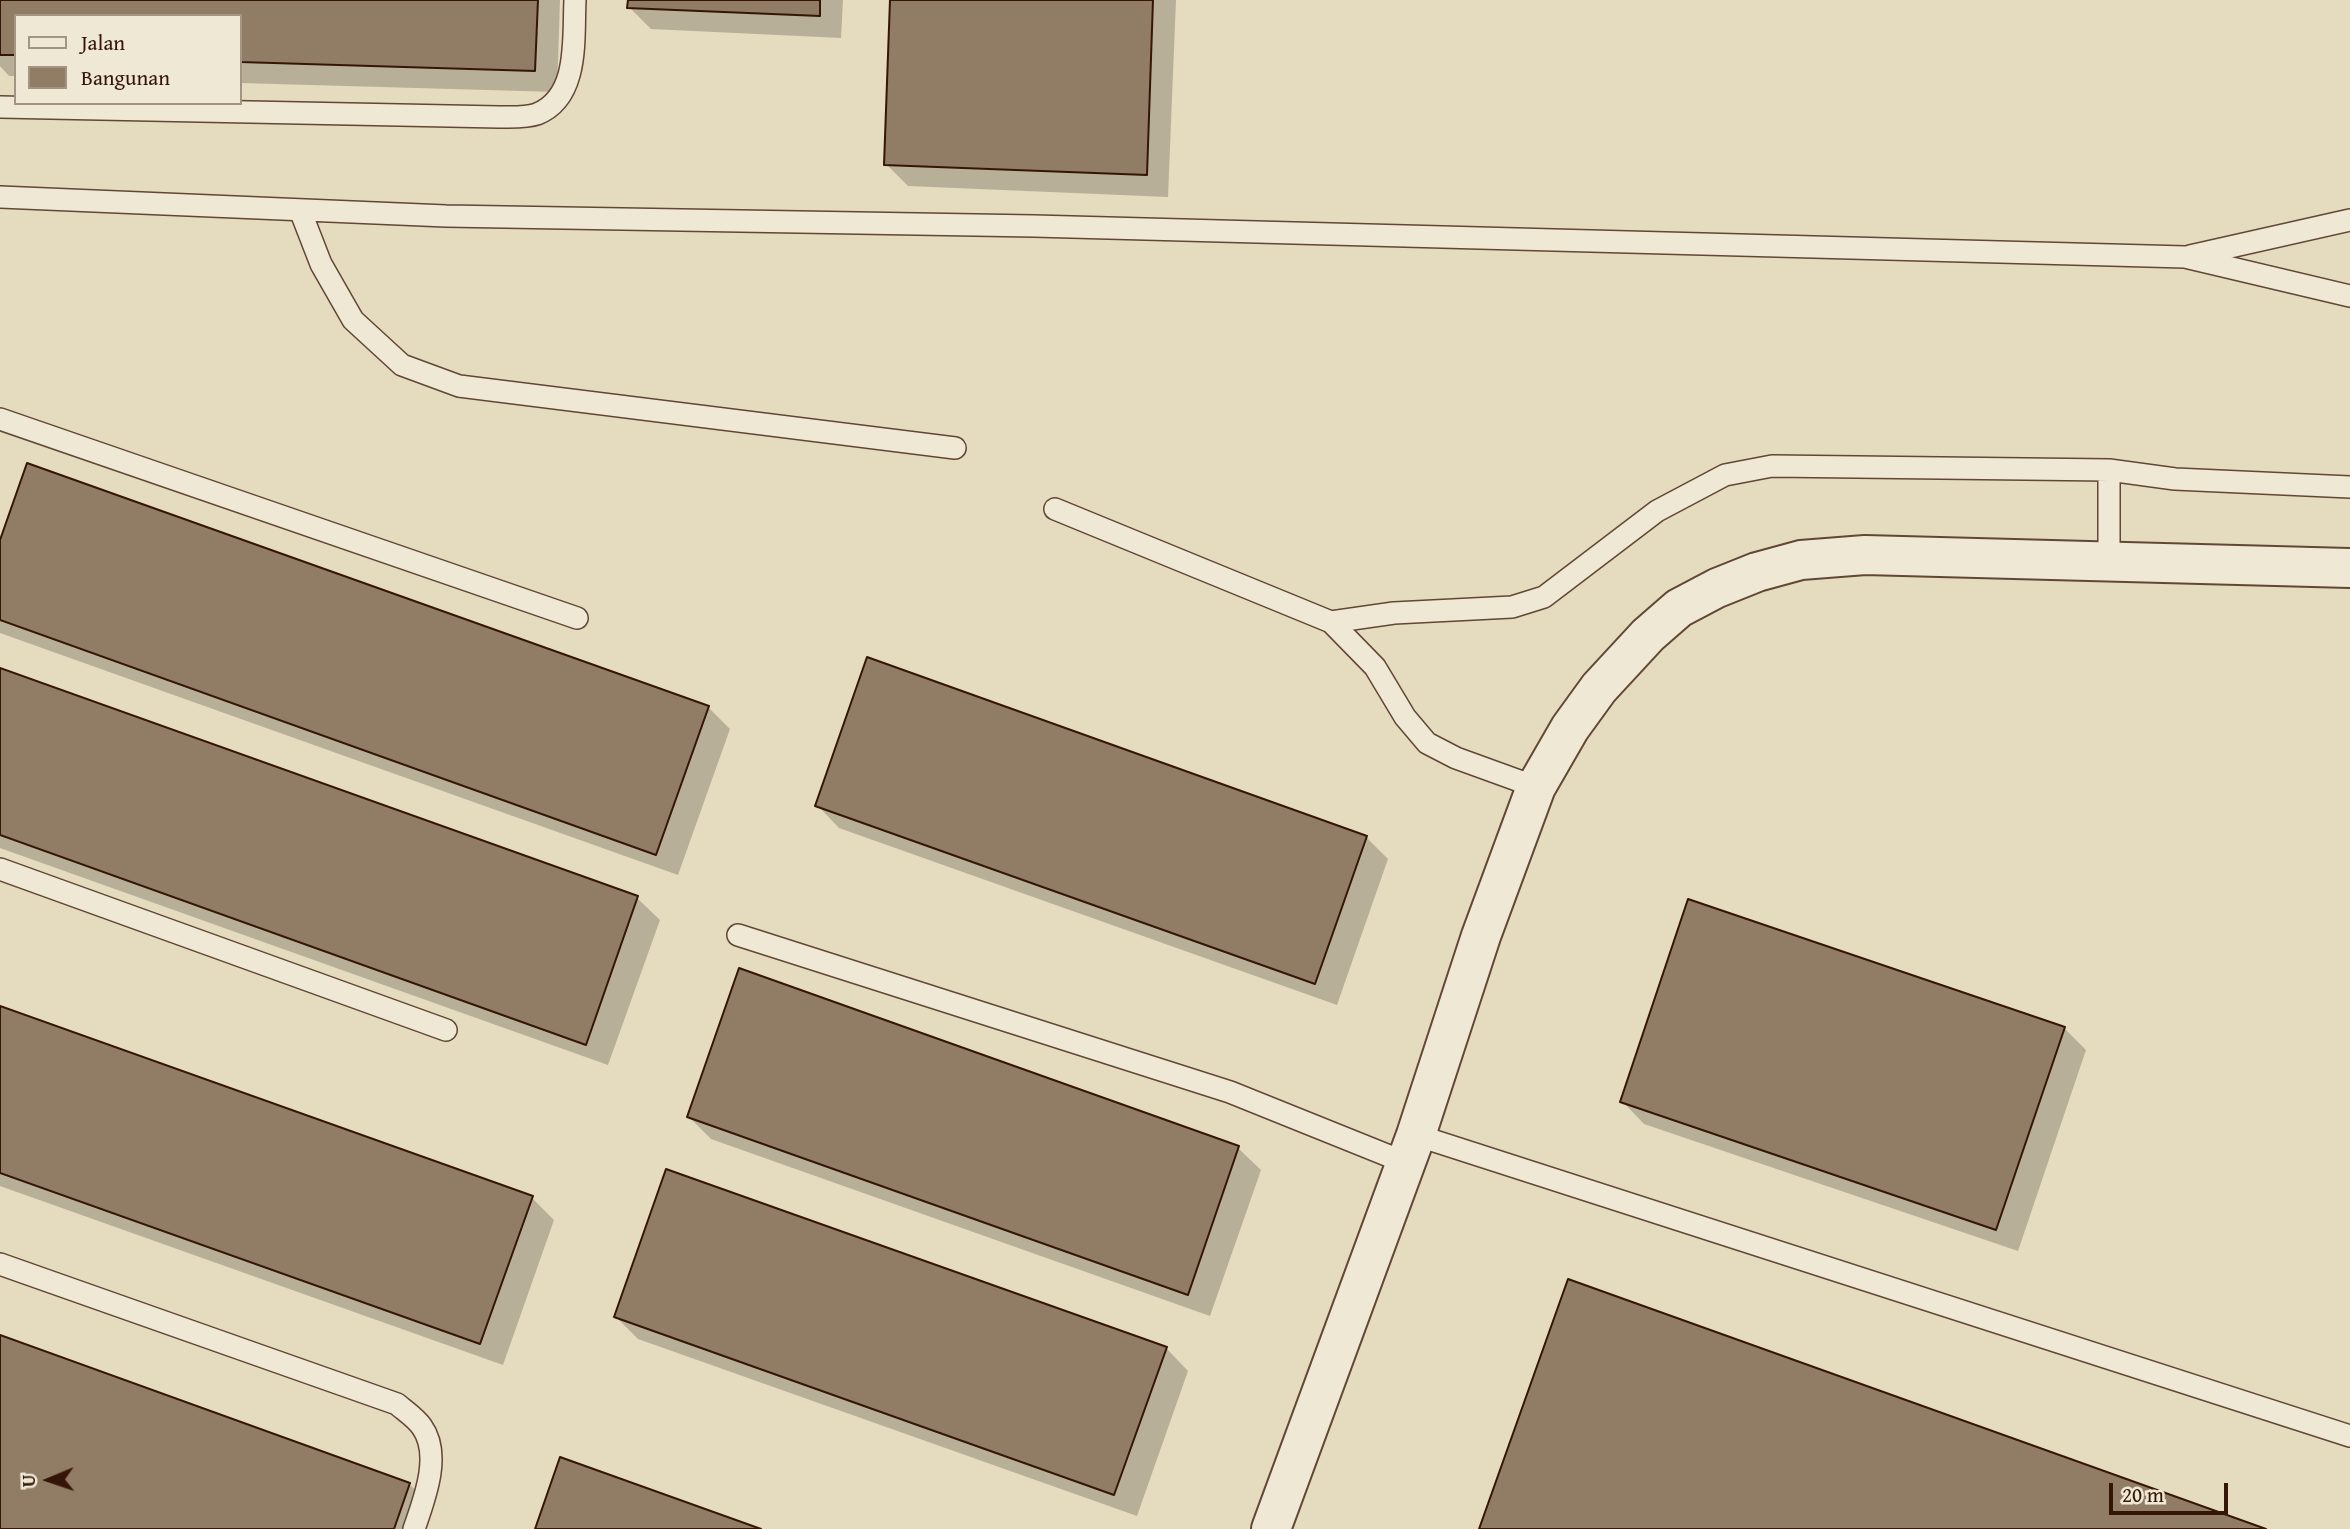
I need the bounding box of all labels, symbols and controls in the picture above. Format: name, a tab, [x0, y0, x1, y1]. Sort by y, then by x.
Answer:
legend	[14, 14, 242, 105]
text: Jalan	[81, 27, 125, 58]
text: Bangunan	[81, 62, 170, 93]
north arrow	[14, 1445, 84, 1515]
scale bar	[2112, 1470, 2231, 1514]
text: U	[14, 1474, 42, 1488]
text: 20 m	[2122, 1479, 2164, 1510]

